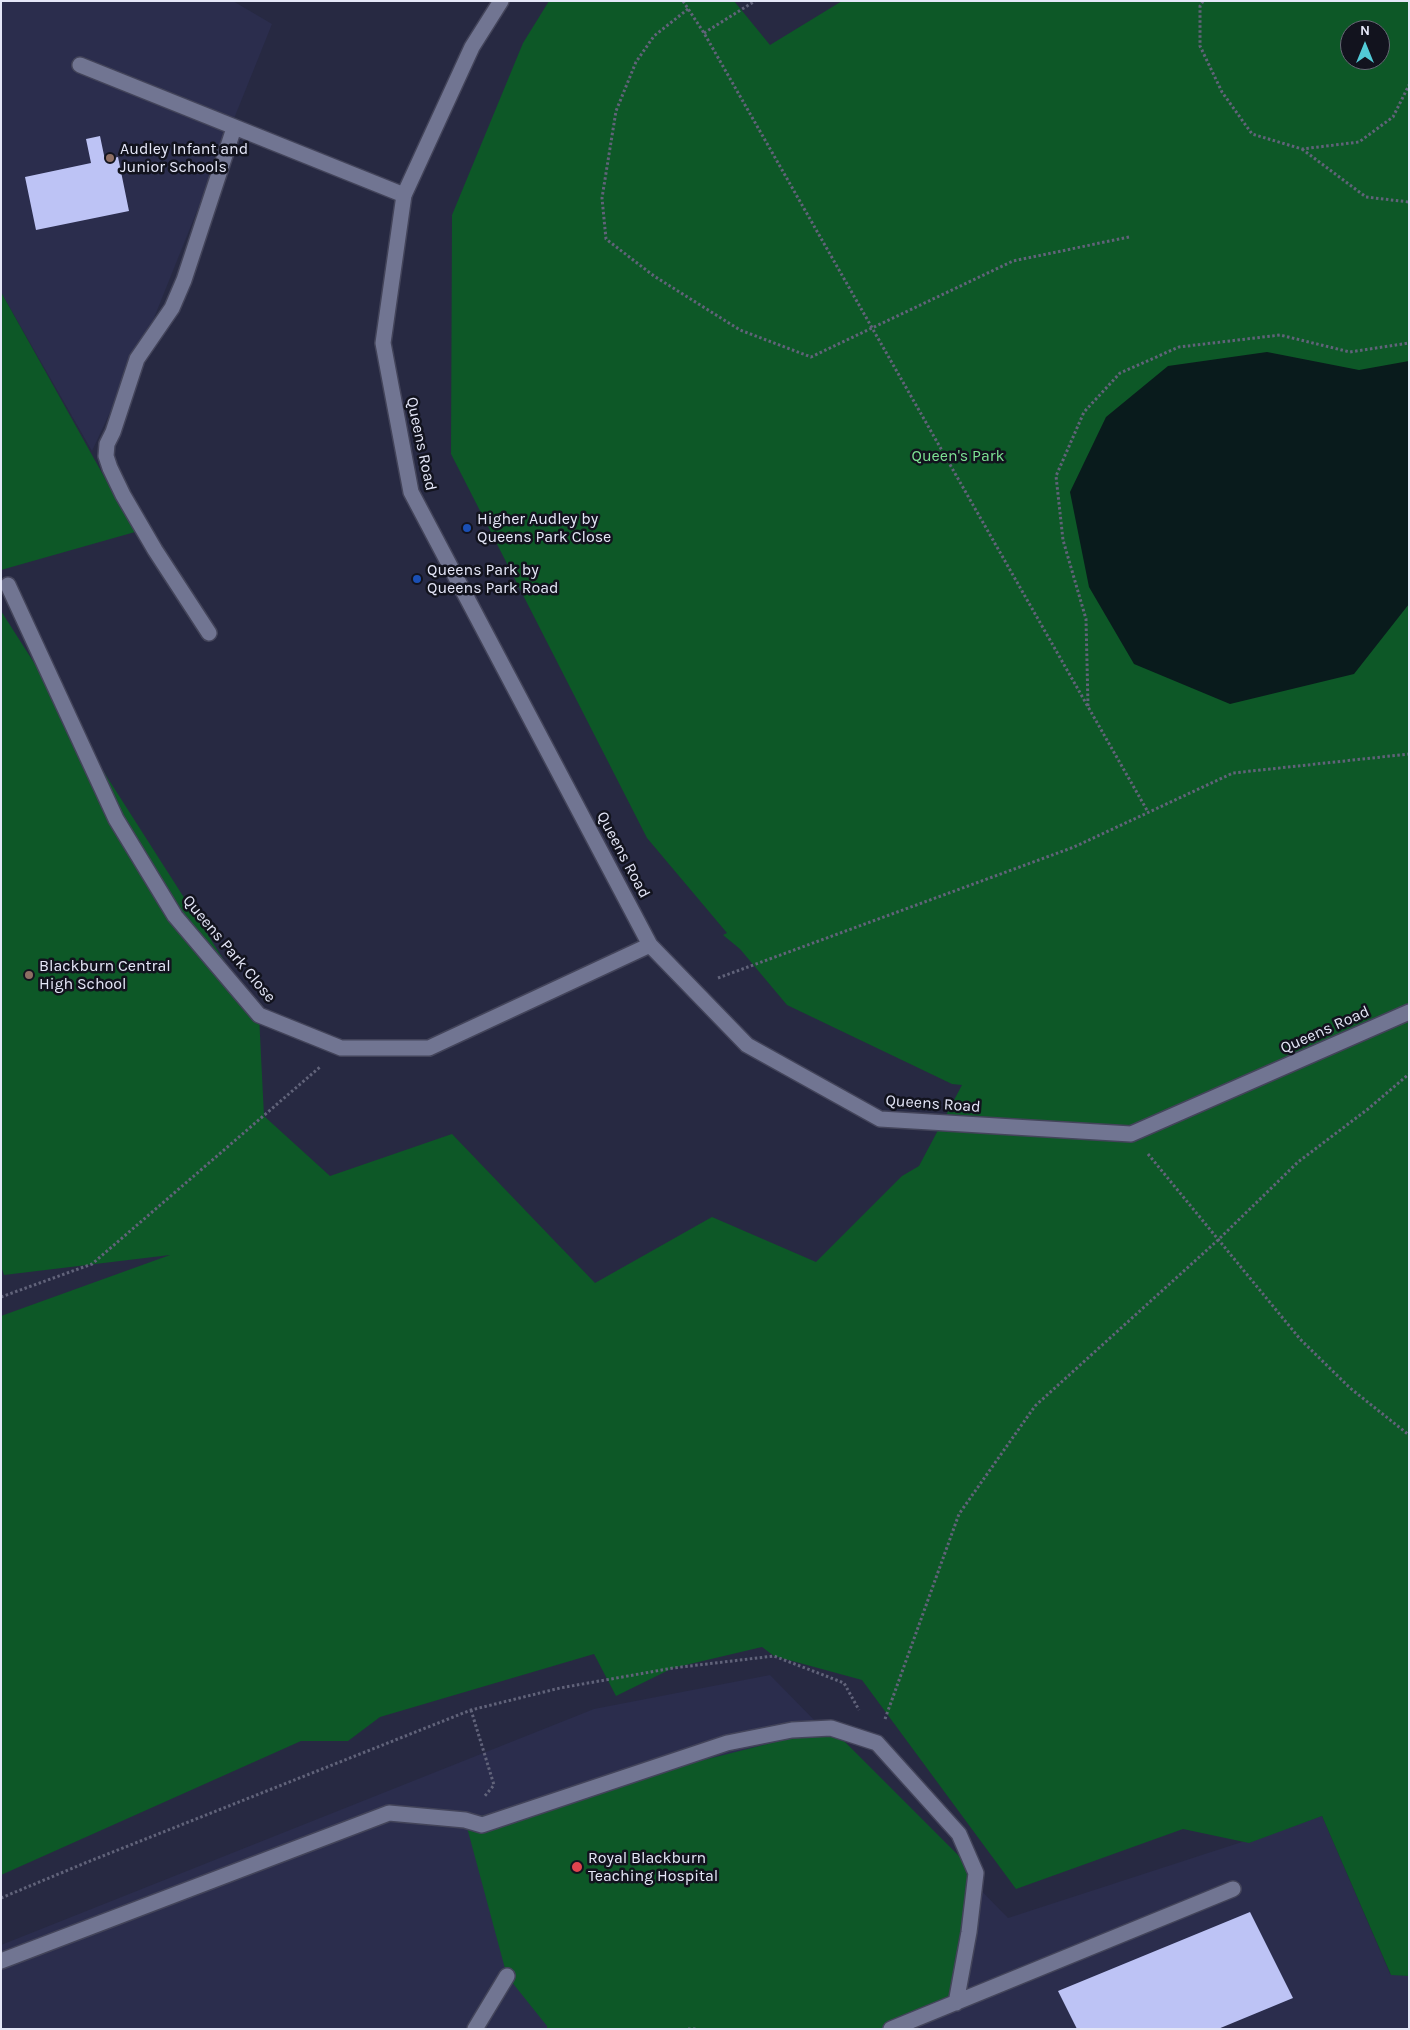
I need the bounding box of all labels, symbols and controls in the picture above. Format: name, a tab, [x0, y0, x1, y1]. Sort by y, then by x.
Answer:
north arrow	[1340, 20, 1390, 70]
text: N	[1360, 22, 1370, 39]
place label: Audley Infant and Junior Schools	[120, 139, 248, 177]
marker: Audley Infant and Junior Schools	[104, 152, 116, 164]
street label: Queens Road	[402, 395, 440, 493]
park label: Queen's Park	[911, 446, 1005, 466]
place label: Higher Audley by Queens Park Close	[477, 509, 611, 547]
marker: Higher Audley by Queens Park Close	[461, 522, 473, 534]
place label: Queens Park by Queens Park Road	[427, 560, 559, 598]
marker: Queens Park by Queens Park Road	[411, 573, 423, 585]
street label: Queens Road	[592, 808, 654, 902]
street label: Queens Park Close	[178, 891, 280, 1007]
place label: Blackburn Central High School	[39, 956, 171, 994]
marker: Blackburn Central High School	[23, 969, 35, 981]
street label: Queens Road	[1278, 1002, 1372, 1058]
street label: Queens Road	[885, 1091, 981, 1117]
place label: Royal Blackburn Teaching Hospital	[588, 1848, 718, 1886]
marker: Royal Blackburn Teaching Hospital	[570, 1860, 584, 1874]

